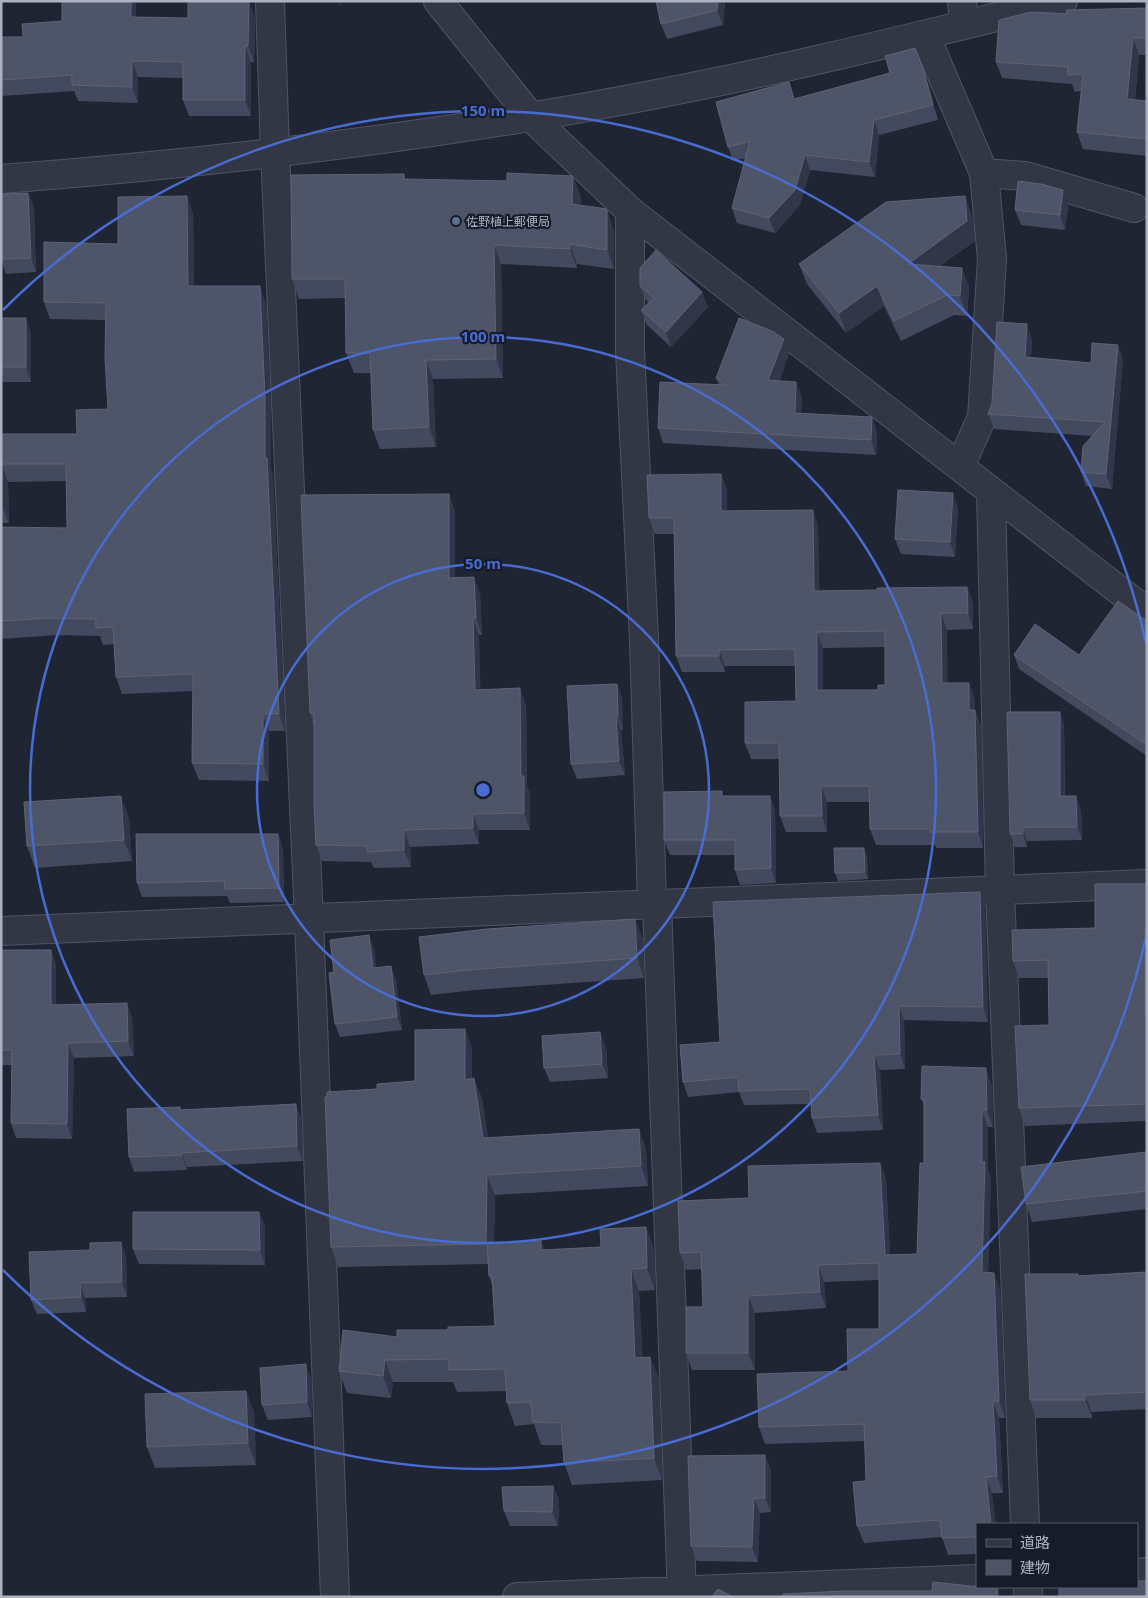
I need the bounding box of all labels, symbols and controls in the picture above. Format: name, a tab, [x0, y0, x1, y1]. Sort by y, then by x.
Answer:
text: 150 m	[461, 100, 505, 120]
place label: 佐野植上郵便局	[466, 213, 550, 230]
marker: 佐野植上郵便局	[450, 215, 462, 227]
text: 100 m	[461, 326, 505, 346]
text: 50 m	[465, 553, 501, 573]
centre of rings	[474, 781, 492, 799]
legend	[976, 1523, 1138, 1588]
text: 道路	[1020, 1532, 1050, 1552]
text: 建物	[1020, 1557, 1050, 1577]

